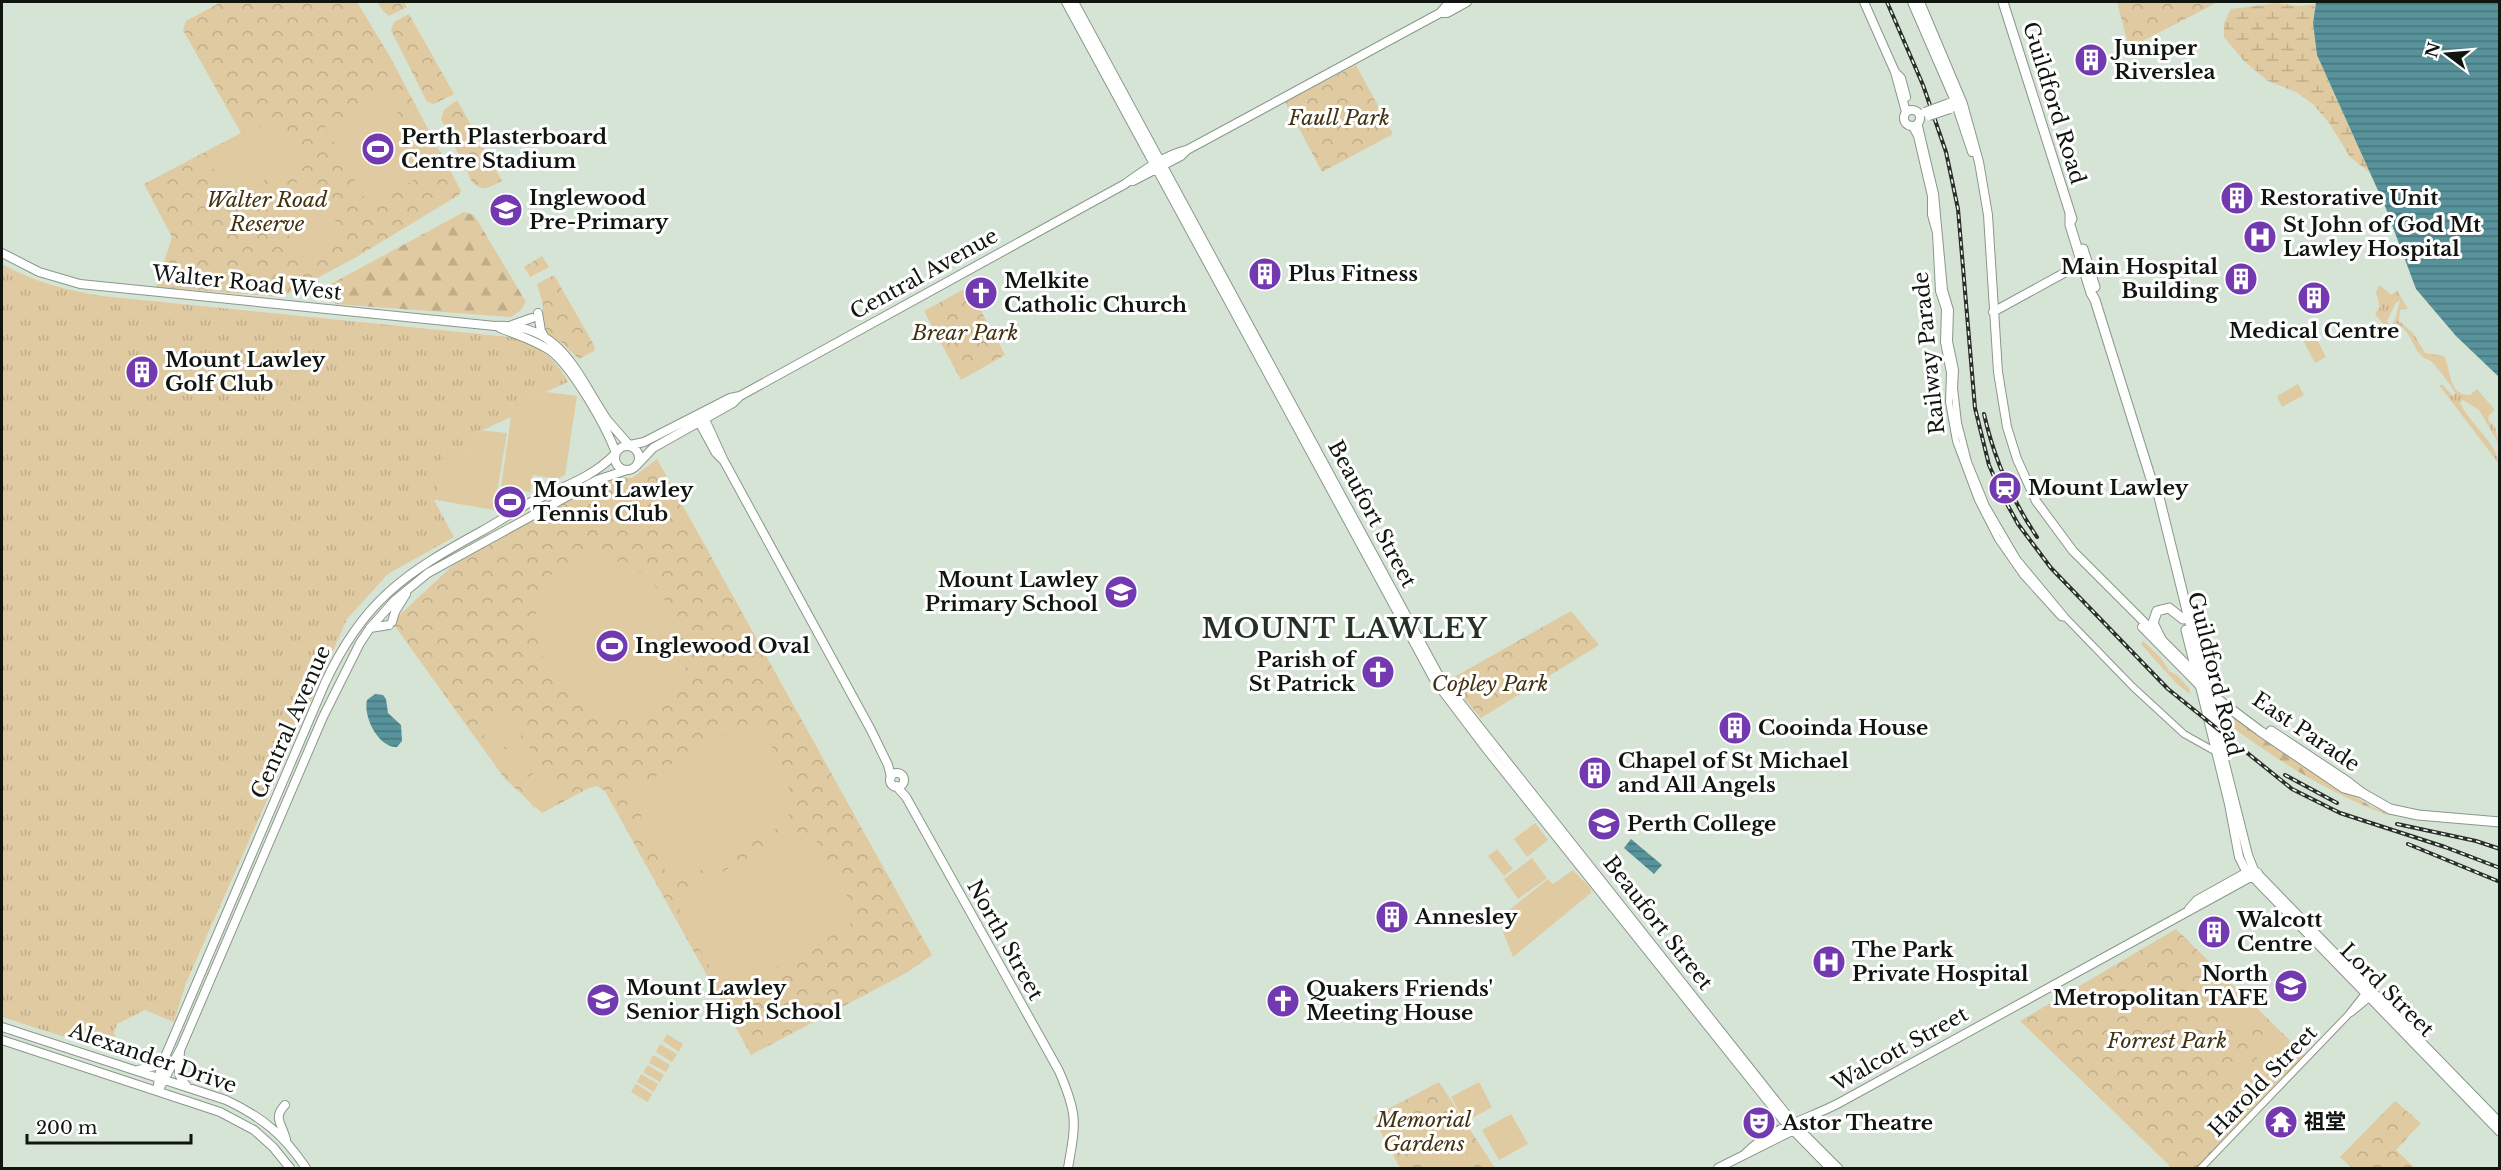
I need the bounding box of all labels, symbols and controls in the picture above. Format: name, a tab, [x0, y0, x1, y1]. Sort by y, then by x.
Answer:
street label: Guildford Road	[2017, 19, 2091, 187]
north arrow	[2417, 24, 2477, 84]
place label: Juniper Riverslea	[2110, 35, 2215, 85]
text: N	[2421, 40, 2444, 60]
building icon: Juniper Riverslea	[2073, 42, 2109, 78]
park label: Faull Park	[1287, 105, 1390, 131]
place label: Perth Plasterboard Centre Stadium	[401, 124, 607, 174]
sports icon: Perth Plasterboard Centre Stadium	[360, 131, 396, 167]
building icon: Restorative Unit	[2219, 180, 2255, 216]
place label: Inglewood Pre-Primary	[529, 185, 669, 235]
place label: Restorative Unit	[2260, 185, 2438, 211]
park label: Walter Road Reserve	[206, 187, 328, 237]
school or university icon: Inglewood Pre-Primary	[488, 192, 524, 228]
place label: St John of God Mt Lawley Hospital	[2283, 212, 2481, 262]
hospital icon: St John of God Mt Lawley Hospital	[2242, 219, 2278, 255]
street label: Central Avenue	[846, 223, 1002, 325]
place label: Main Hospital Building	[2061, 254, 2219, 304]
building icon: Plus Fitness	[1247, 256, 1283, 292]
street label: Walter Road West	[150, 260, 343, 306]
place label: Plus Fitness	[1288, 261, 1418, 287]
building icon: Main Hospital Building	[2223, 261, 2259, 297]
place label: Melkite Catholic Church	[1004, 268, 1187, 318]
street label: Railway Parade	[1908, 270, 1950, 436]
church icon: Melkite Catholic Church	[963, 275, 999, 311]
building icon: Medical Centre	[2296, 280, 2332, 316]
place label: Medical Centre	[2229, 318, 2399, 344]
park label: Brear Park	[911, 320, 1018, 346]
place label: Mount Lawley Golf Club	[165, 347, 326, 397]
building icon: Mount Lawley Golf Club	[124, 354, 160, 390]
street label: Beaufort Street	[1322, 436, 1422, 592]
station icon: Mount Lawley	[1987, 470, 2023, 506]
place label: Mount Lawley	[2028, 475, 2189, 501]
place label: Mount Lawley Tennis Club	[533, 477, 694, 527]
sports icon: Mount Lawley Tennis Club	[492, 484, 528, 520]
place label: Mount Lawley Primary School	[925, 567, 1099, 617]
school or university icon: Mount Lawley Primary School	[1103, 574, 1139, 610]
street label: Guildford Road	[2182, 589, 2248, 759]
district label: MOUNT LAWLEY	[1202, 612, 1488, 645]
sports icon: Inglewood Oval	[594, 628, 630, 664]
place label: Inglewood Oval	[635, 633, 810, 659]
street label: Central Avenue	[246, 641, 336, 803]
place label: Parish of St Patrick	[1249, 647, 1358, 697]
church icon: Parish of St Patrick	[1360, 654, 1396, 690]
park label: Copley Park	[1432, 671, 1548, 697]
street label: East Parade	[2247, 687, 2365, 777]
building icon: Cooinda House	[1717, 710, 1753, 746]
place label: Cooinda House	[1758, 715, 1928, 741]
place label: Chapel of St Michael and All Angels	[1618, 748, 1849, 798]
building icon: Chapel of St Michael and All Angels	[1577, 755, 1613, 791]
school or university icon: Perth College	[1586, 806, 1622, 842]
place label: Perth College	[1627, 811, 1776, 837]
street label: Beaufort Street	[1598, 851, 1718, 995]
street label: North Street	[961, 875, 1049, 1005]
building icon: Annesley	[1374, 899, 1410, 935]
place label: Annesley	[1414, 904, 1518, 930]
place label: Walcott Centre	[2236, 907, 2322, 957]
building icon: Walcott Centre	[2196, 914, 2232, 950]
place label: The Park Private Hospital	[1852, 937, 2029, 987]
street label: Lord Street	[2335, 938, 2439, 1042]
hospital icon: The Park Private Hospital	[1811, 944, 1847, 980]
place label: North Metropolitan TAFE	[2053, 961, 2268, 1011]
school or university icon: North Metropolitan TAFE	[2273, 968, 2309, 1004]
place label: Mount Lawley Senior High School	[626, 975, 842, 1025]
place label: Quakers Friends' Meeting House	[1306, 976, 1493, 1026]
school or university icon: Mount Lawley Senior High School	[585, 982, 621, 1018]
church icon: Quakers Friends' Meeting House	[1265, 983, 1301, 1019]
street label: Walcott Street	[1827, 1001, 1973, 1098]
street label: Alexander Drive	[65, 1017, 240, 1099]
street label: Harold Street	[2203, 1020, 2323, 1142]
park label: Forrest Park	[2106, 1028, 2227, 1054]
temple icon: 祖堂	[2263, 1104, 2299, 1140]
theatre icon: Astor Theatre	[1741, 1105, 1777, 1141]
scale bar	[27, 1107, 190, 1145]
park label: Memorial Gardens	[1376, 1107, 1472, 1157]
place label: 祖堂	[2304, 1109, 2346, 1135]
place label: Astor Theatre	[1781, 1110, 1933, 1136]
text: 200 m	[36, 1117, 97, 1139]

